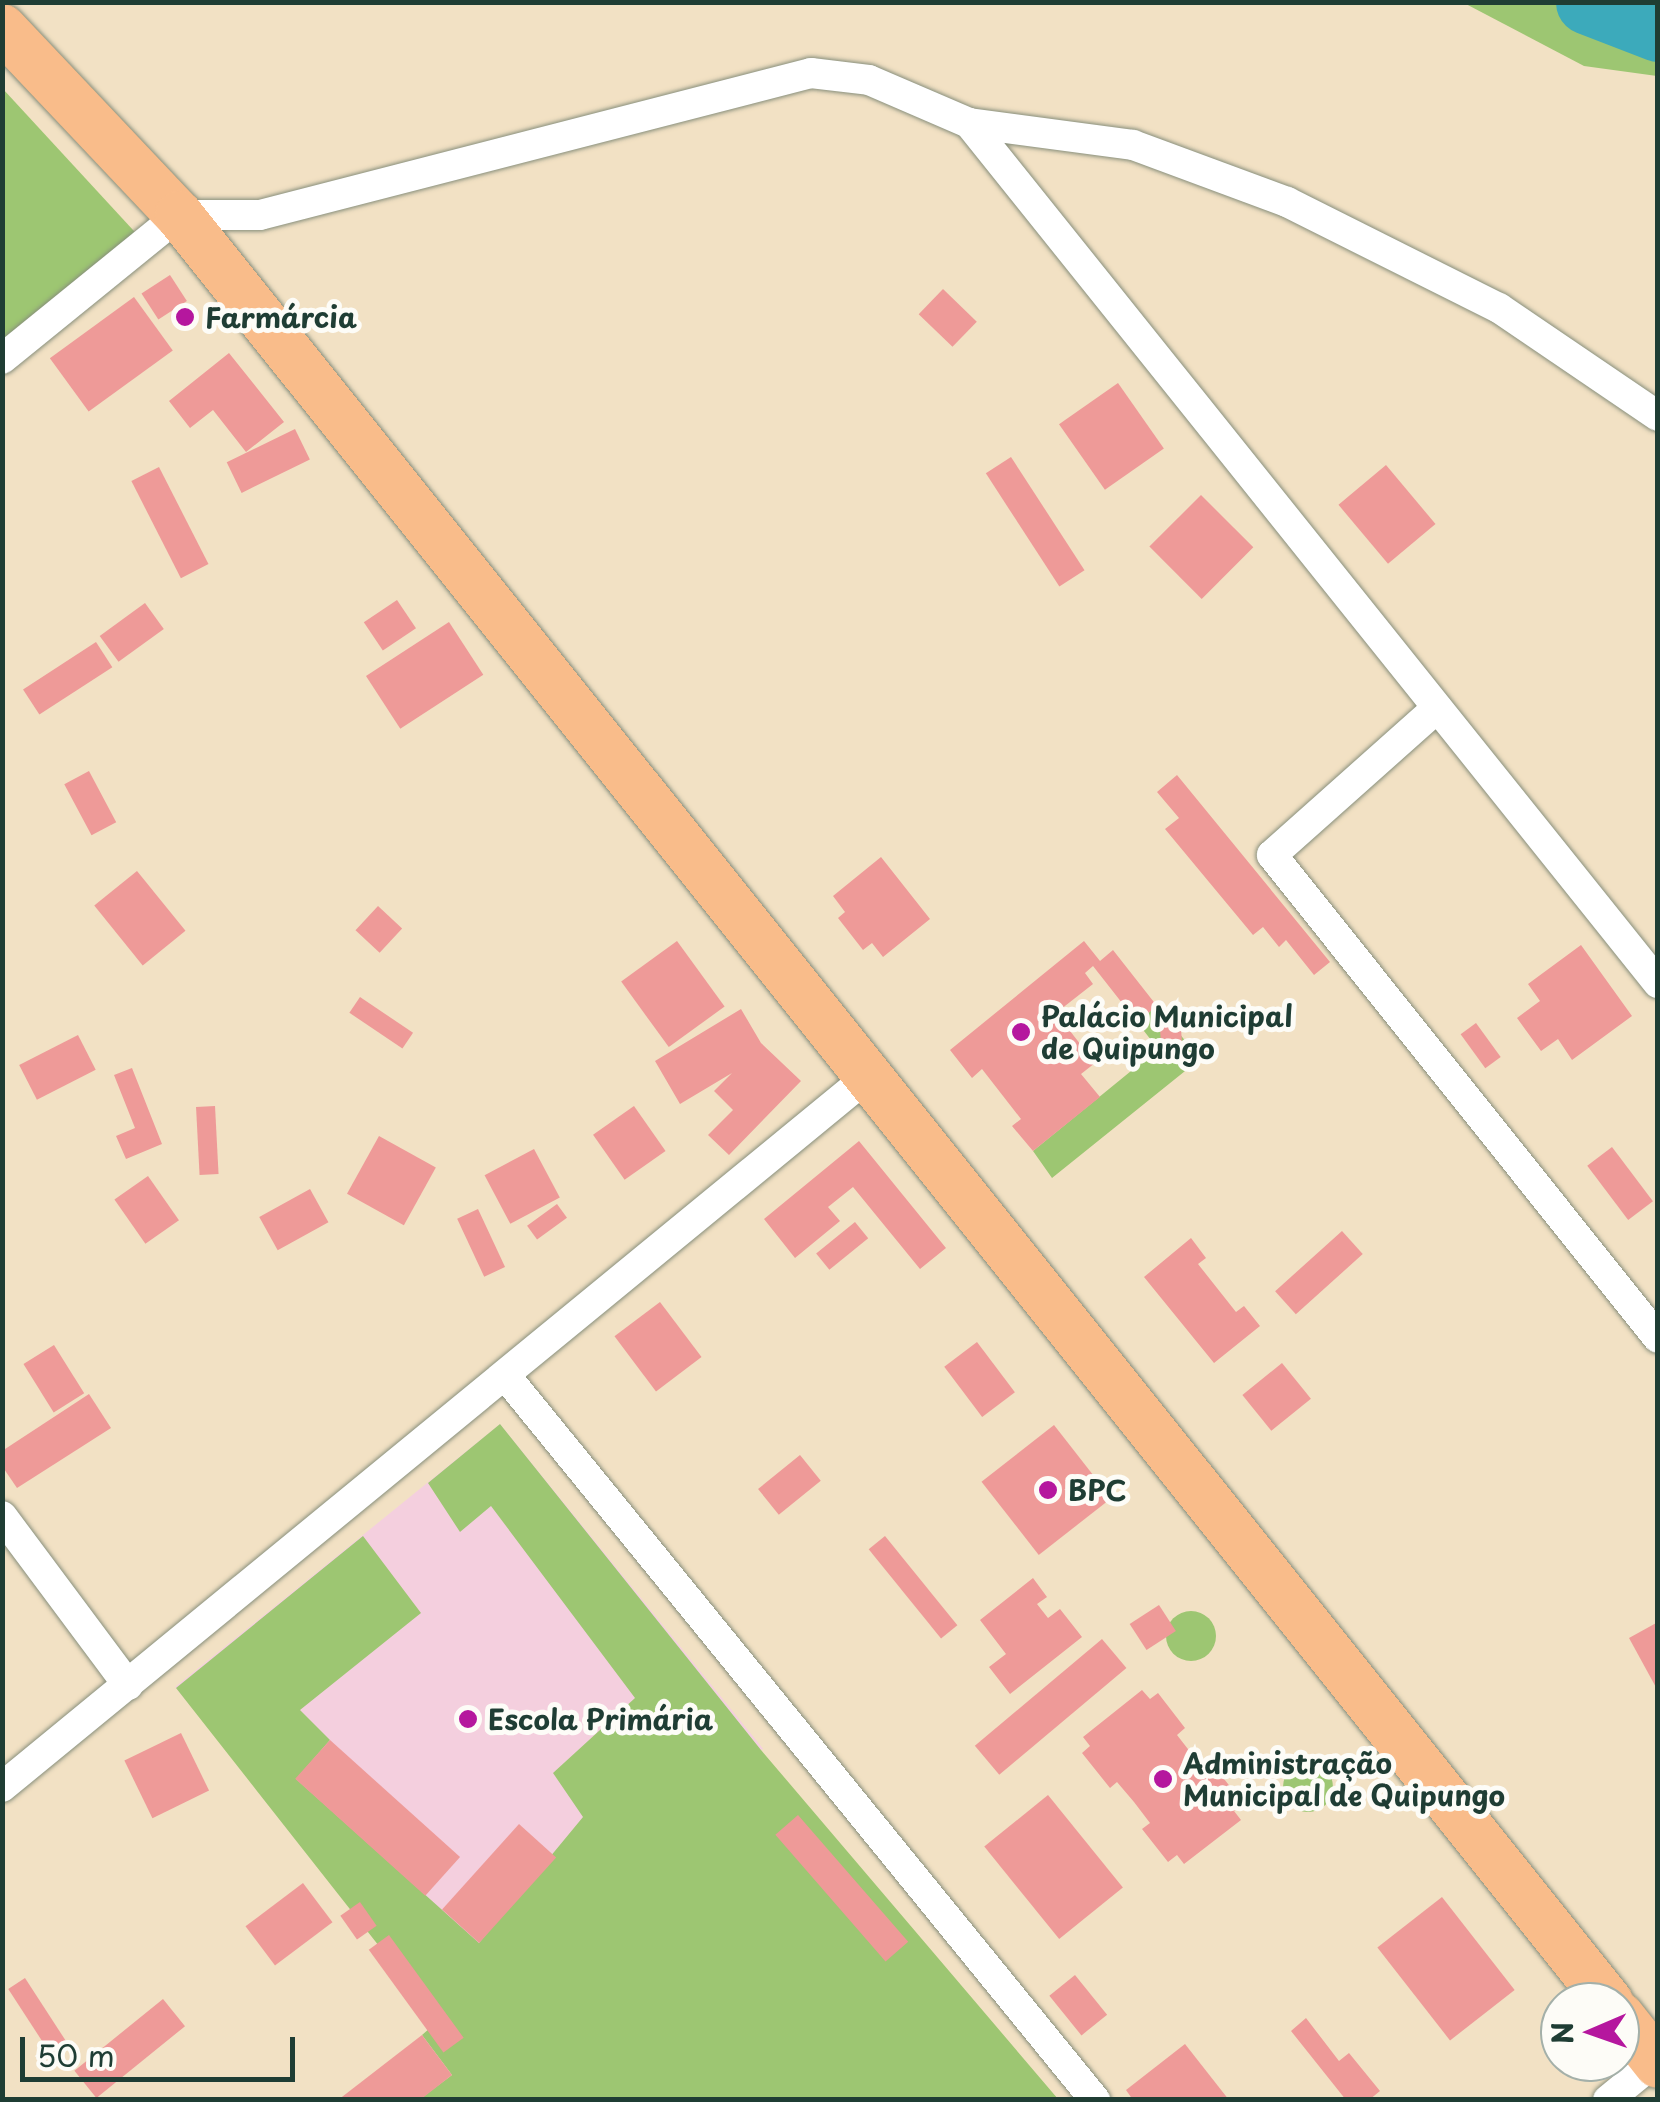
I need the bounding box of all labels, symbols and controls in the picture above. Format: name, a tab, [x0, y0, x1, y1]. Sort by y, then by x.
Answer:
place label: Farmárcia	[205, 300, 357, 334]
marker: Farmárcia	[174, 306, 196, 328]
place label: Palácio Municipal de Quipungo	[1041, 999, 1293, 1065]
marker: Palácio Municipal de Quipungo	[1010, 1021, 1032, 1043]
place label: BPC	[1068, 1473, 1126, 1507]
marker: BPC	[1037, 1479, 1059, 1501]
place label: Escola Primária	[488, 1702, 713, 1736]
marker: Escola Primária	[457, 1708, 479, 1730]
place label: Administração Municipal de Quipungo	[1183, 1746, 1506, 1812]
marker: Administração Municipal de Quipungo	[1152, 1768, 1174, 1790]
north arrow	[1540, 1982, 1640, 2082]
scale bar	[25, 2017, 300, 2079]
text: N	[1540, 2021, 1583, 2045]
text: 50 m	[37, 2032, 115, 2077]

